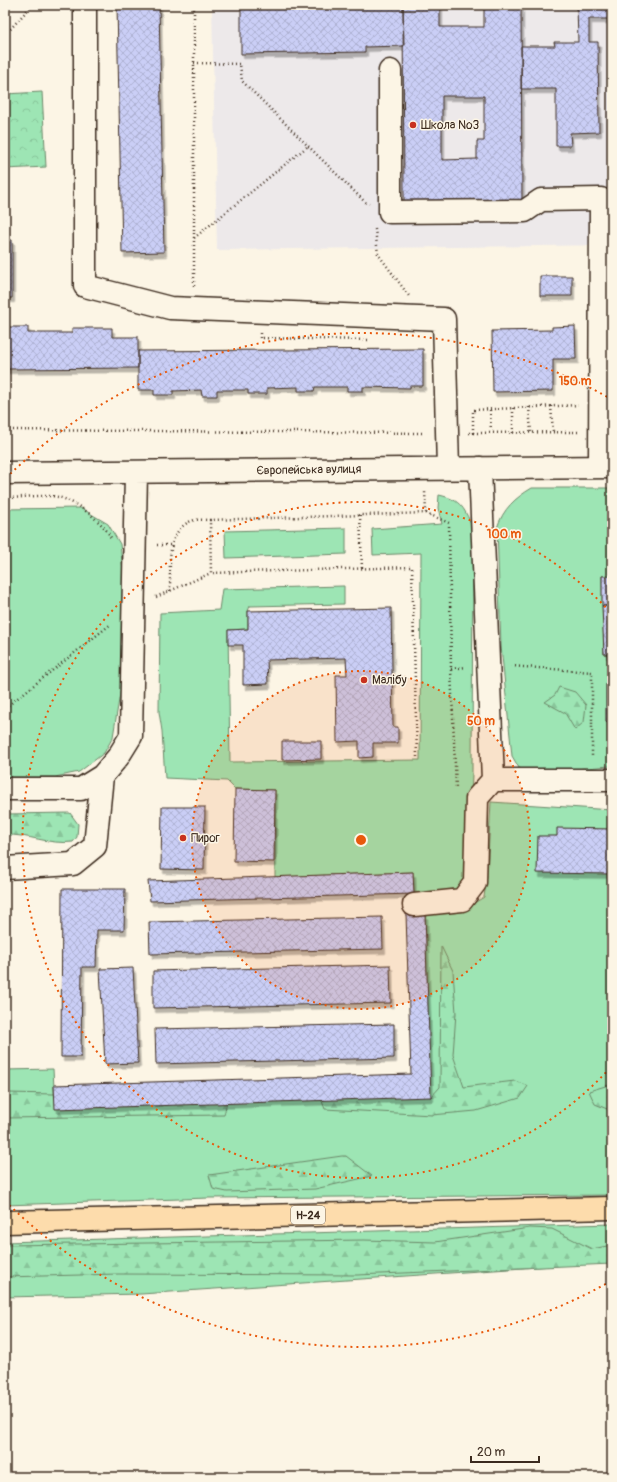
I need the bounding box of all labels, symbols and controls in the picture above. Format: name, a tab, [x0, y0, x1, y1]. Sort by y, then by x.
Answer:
place label: Школа №3	[421, 118, 480, 133]
marker: Школа №3	[408, 120, 418, 130]
text: 150 m	[559, 374, 592, 389]
street label: Європейська вулиця	[256, 462, 362, 478]
text: 100 m	[487, 527, 522, 542]
place label: Малібу	[372, 673, 407, 688]
marker: Малібу	[359, 675, 369, 685]
text: 50 m	[467, 714, 495, 729]
place label: Пирог	[191, 831, 220, 846]
marker: Пирог	[178, 833, 188, 843]
centre of rings	[354, 833, 368, 847]
road number: Н-24	[291, 1206, 325, 1224]
scale bar	[471, 1438, 539, 1464]
text: 20 m	[477, 1445, 506, 1460]

